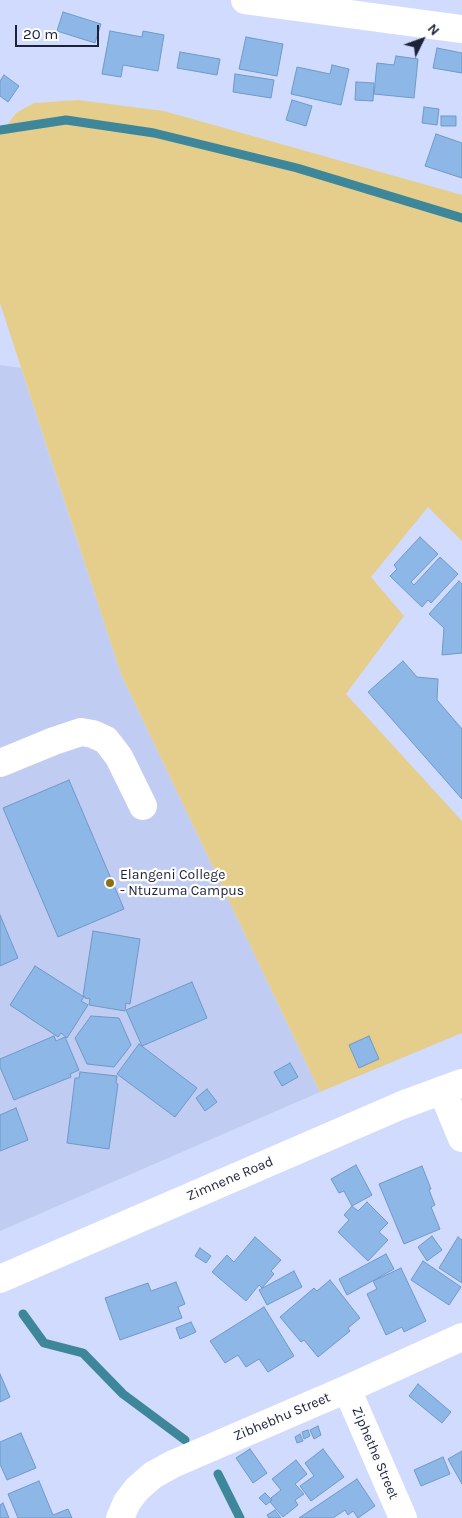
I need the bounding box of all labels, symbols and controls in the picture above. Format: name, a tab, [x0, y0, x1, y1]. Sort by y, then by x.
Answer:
scale bar	[18, 15, 101, 47]
north arrow	[397, 15, 447, 65]
text: N	[424, 20, 443, 39]
text: 20 m	[23, 25, 58, 43]
place label: Elangeni College - Ntuzuma Campus	[120, 867, 244, 900]
marker: Elangeni College - Ntuzuma Campus	[104, 877, 116, 889]
street label: Zimnene Road	[184, 1153, 276, 1205]
street label: Zibhebhu Street	[231, 1389, 333, 1445]
street label: Ziphethe Street	[348, 1404, 402, 1502]

